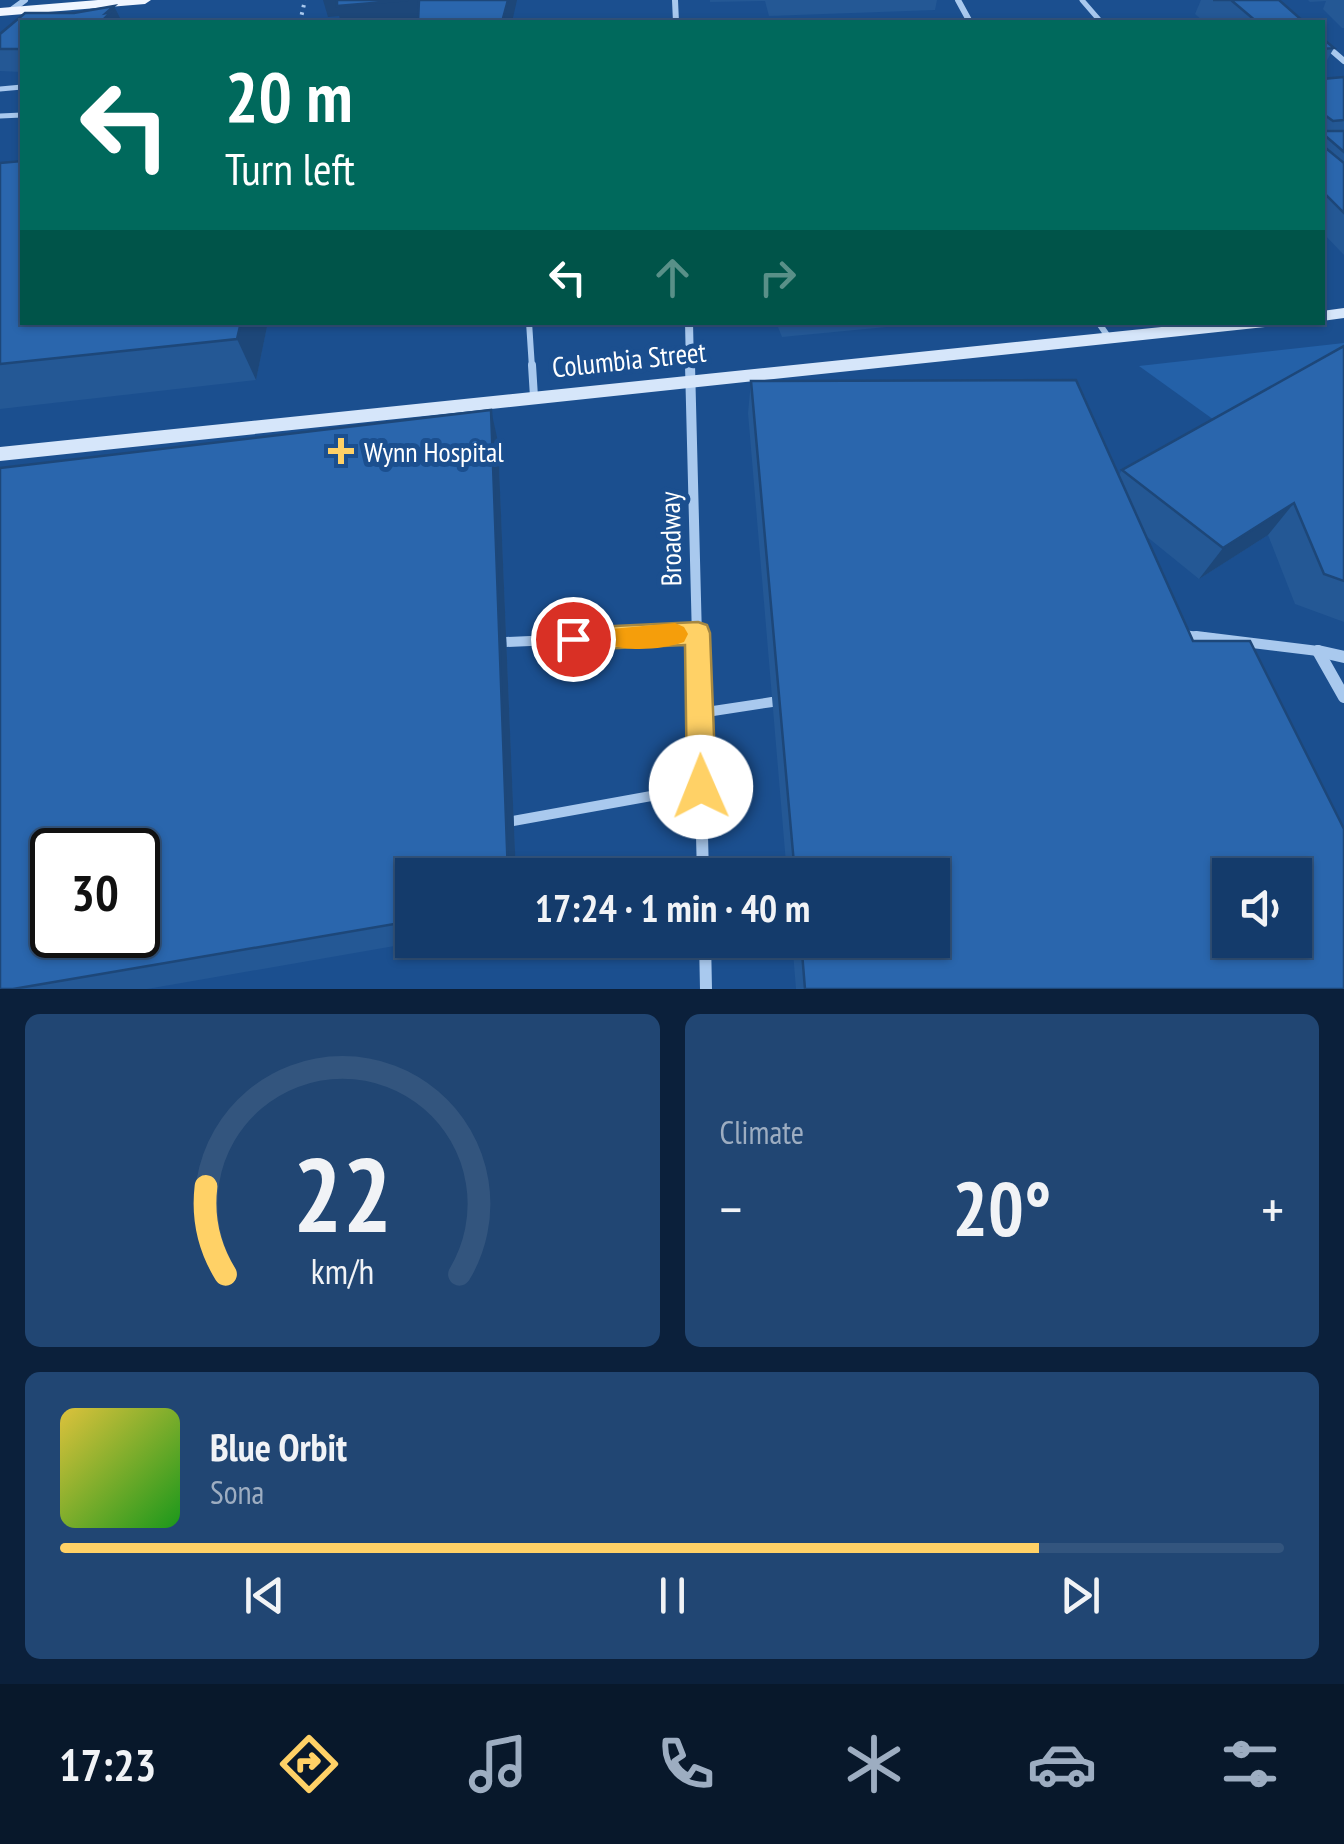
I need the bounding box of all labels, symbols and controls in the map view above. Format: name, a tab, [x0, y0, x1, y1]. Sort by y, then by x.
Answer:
text: 20 m	[225, 51, 353, 141]
icon: left	[60, 60, 190, 190]
text: Turn left	[225, 139, 355, 197]
icon: left	[540, 250, 595, 305]
icon: ahead	[645, 250, 700, 305]
icon: right	[750, 250, 805, 305]
street label: Columbia Street	[550, 333, 708, 385]
place label: Wynn Hospital	[364, 433, 504, 470]
marker: Wynn Hospital	[328, 438, 354, 464]
street label: Broadway	[651, 491, 689, 587]
pin	[531, 597, 616, 682]
icon: arrive	[546, 612, 601, 667]
position arrow	[649, 735, 753, 839]
speed limit sign: 30	[30, 828, 160, 958]
map controls	[1212, 858, 1312, 958]
button: sound	[1212, 858, 1312, 958]
text: 17:24 · 1 min · 40 m	[535, 883, 810, 932]
text: Climate	[720, 1111, 804, 1153]
text: 22	[293, 1126, 392, 1261]
text: 20°	[952, 1160, 1051, 1257]
text: −	[720, 1173, 742, 1244]
text: +	[1261, 1173, 1284, 1244]
text: km/h	[311, 1248, 374, 1294]
text: Blue Orbit	[210, 1422, 347, 1471]
text: Sona	[210, 1471, 264, 1513]
icon: previous	[237, 1568, 292, 1623]
icon: pause	[645, 1568, 700, 1623]
icon: next	[1053, 1568, 1108, 1623]
icon: directions	[274, 1729, 344, 1799]
icon: music	[463, 1729, 533, 1799]
icon: phone	[651, 1729, 721, 1799]
icon: climate	[839, 1729, 909, 1799]
icon: car	[1027, 1729, 1097, 1799]
icon: filters	[1215, 1729, 1285, 1799]
text: 17:23	[59, 1735, 156, 1793]

